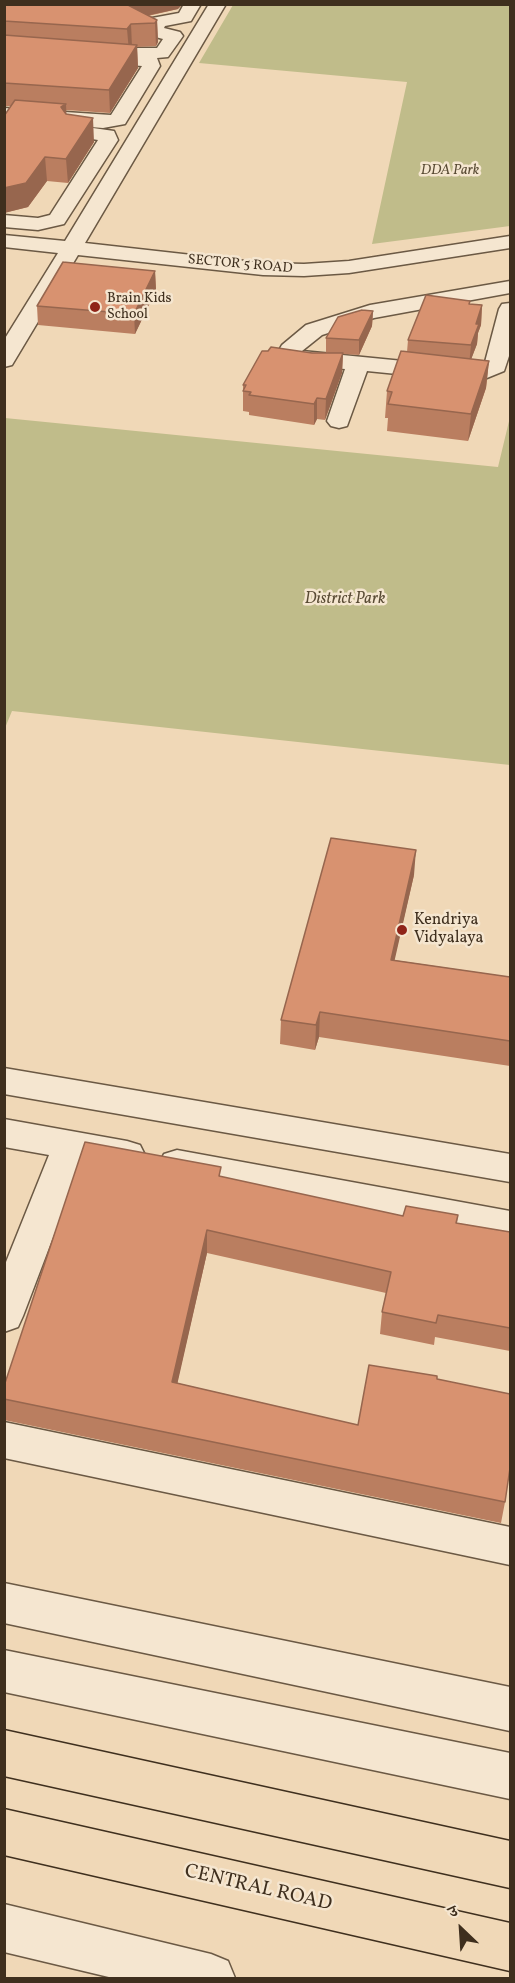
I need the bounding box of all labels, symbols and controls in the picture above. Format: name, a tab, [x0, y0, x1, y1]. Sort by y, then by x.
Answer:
park label: DDA Park	[421, 163, 479, 179]
street label: SECTOR 5 ROAD	[187, 252, 293, 278]
place label: Brain Kids School	[107, 291, 172, 324]
marker: Brain Kids School	[88, 300, 102, 314]
park label: District Park	[305, 590, 385, 610]
place label: Kendriya Vidyalaya	[414, 911, 484, 949]
marker: Kendriya Vidyalaya	[395, 923, 409, 937]
street label: CENTRAL ROAD	[182, 1860, 334, 1918]
north arrow	[431, 1899, 491, 1959]
text: उ	[445, 1901, 462, 1924]

